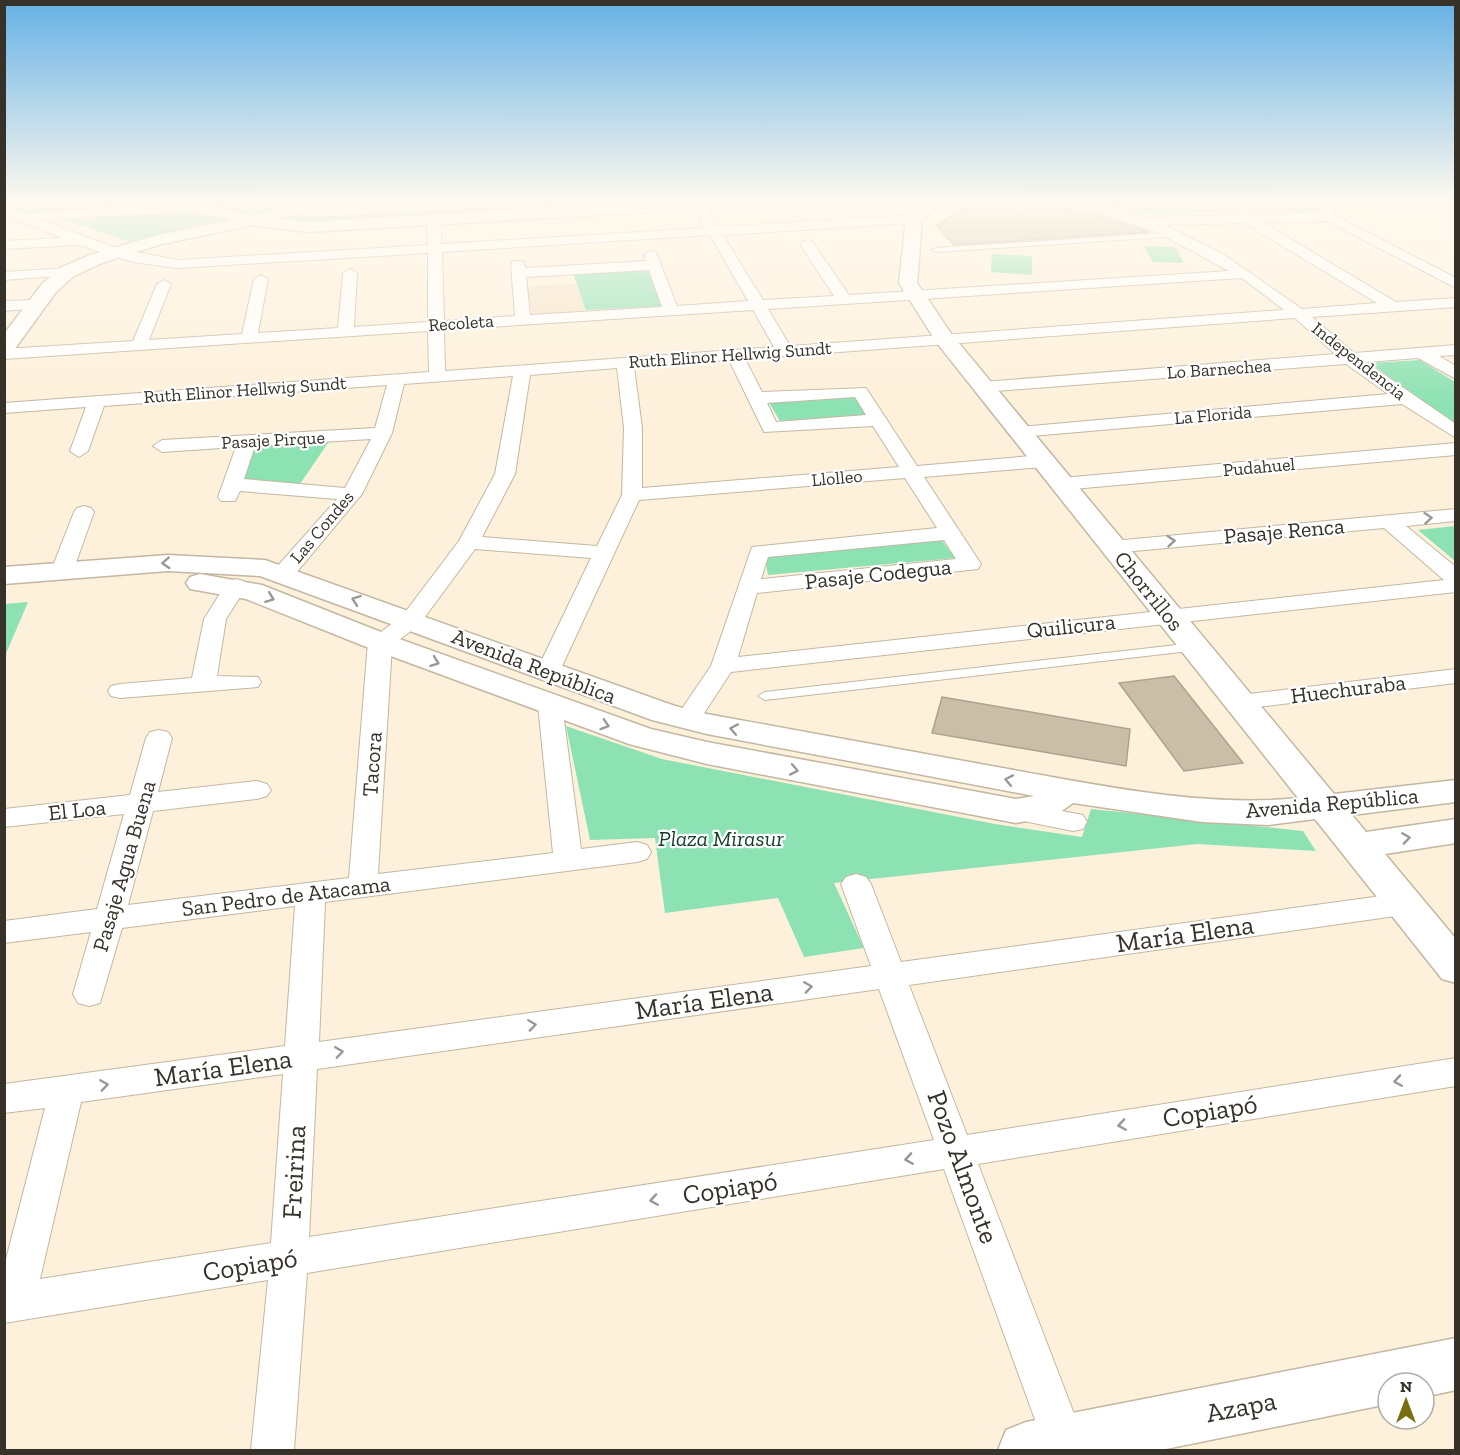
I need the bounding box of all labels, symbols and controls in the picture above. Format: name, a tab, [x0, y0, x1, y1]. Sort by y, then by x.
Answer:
street label: Recoleta	[428, 310, 495, 336]
street label: Independencia	[1307, 317, 1411, 405]
street label: Ruth Elinor Hellwig Sundt	[628, 337, 833, 373]
street label: Lo Barnechea	[1166, 354, 1272, 384]
street label: Ruth Elinor Hellwig Sundt	[143, 372, 348, 408]
street label: La Florida	[1173, 401, 1253, 429]
street label: Pasaje Pirque	[221, 426, 325, 454]
street label: Pudahuel	[1222, 453, 1296, 481]
street label: Llolleo	[811, 465, 863, 491]
street label: Las Condes	[285, 486, 359, 568]
one-way arrow	[1424, 511, 1433, 524]
street label: Pasaje Renca	[1222, 512, 1346, 550]
one-way arrow	[1167, 535, 1176, 548]
street label: Chorrillos	[1109, 546, 1189, 636]
street label: Pasaje Codegua	[803, 553, 953, 595]
one-way arrow	[162, 557, 171, 570]
one-way arrow	[265, 590, 275, 603]
one-way arrow	[351, 594, 361, 607]
street label: Quilicura	[1025, 608, 1117, 644]
street label: Avenida República	[448, 622, 620, 710]
one-way arrow	[430, 655, 440, 668]
street label: Huechuraba	[1289, 668, 1408, 709]
one-way arrow	[599, 718, 610, 730]
one-way arrow	[730, 723, 740, 736]
street label: Tacora	[356, 730, 388, 797]
one-way arrow	[789, 763, 799, 776]
one-way arrow	[1004, 775, 1013, 787]
street label: Pasaje Agua Buena	[87, 777, 161, 955]
street label: Avenida República	[1244, 782, 1420, 824]
street label: El Loa	[47, 794, 107, 826]
park label: Plaza Mirasur	[658, 825, 784, 852]
one-way arrow	[1401, 833, 1410, 845]
street label: San Pedro de Atacama	[180, 870, 392, 922]
street label: María Elena	[1114, 908, 1256, 960]
street label: María Elena	[633, 975, 775, 1027]
one-way arrow	[804, 981, 813, 993]
one-way arrow	[527, 1020, 536, 1032]
street label: María Elena	[152, 1042, 294, 1094]
one-way arrow	[334, 1046, 343, 1059]
one-way arrow	[1393, 1075, 1402, 1087]
one-way arrow	[99, 1079, 109, 1092]
street label: Pozo Almonte	[921, 1086, 1005, 1248]
street label: Copiapó	[1160, 1088, 1260, 1134]
one-way arrow	[1118, 1119, 1127, 1131]
street label: Freirina	[276, 1124, 312, 1220]
one-way arrow	[904, 1153, 914, 1165]
street label: Copiapó	[680, 1165, 780, 1211]
one-way arrow	[650, 1193, 660, 1206]
street label: Copiapó	[200, 1242, 300, 1288]
north arrow	[1376, 1371, 1436, 1431]
text: N	[1400, 1377, 1412, 1396]
street label: Azapa	[1203, 1385, 1279, 1429]

